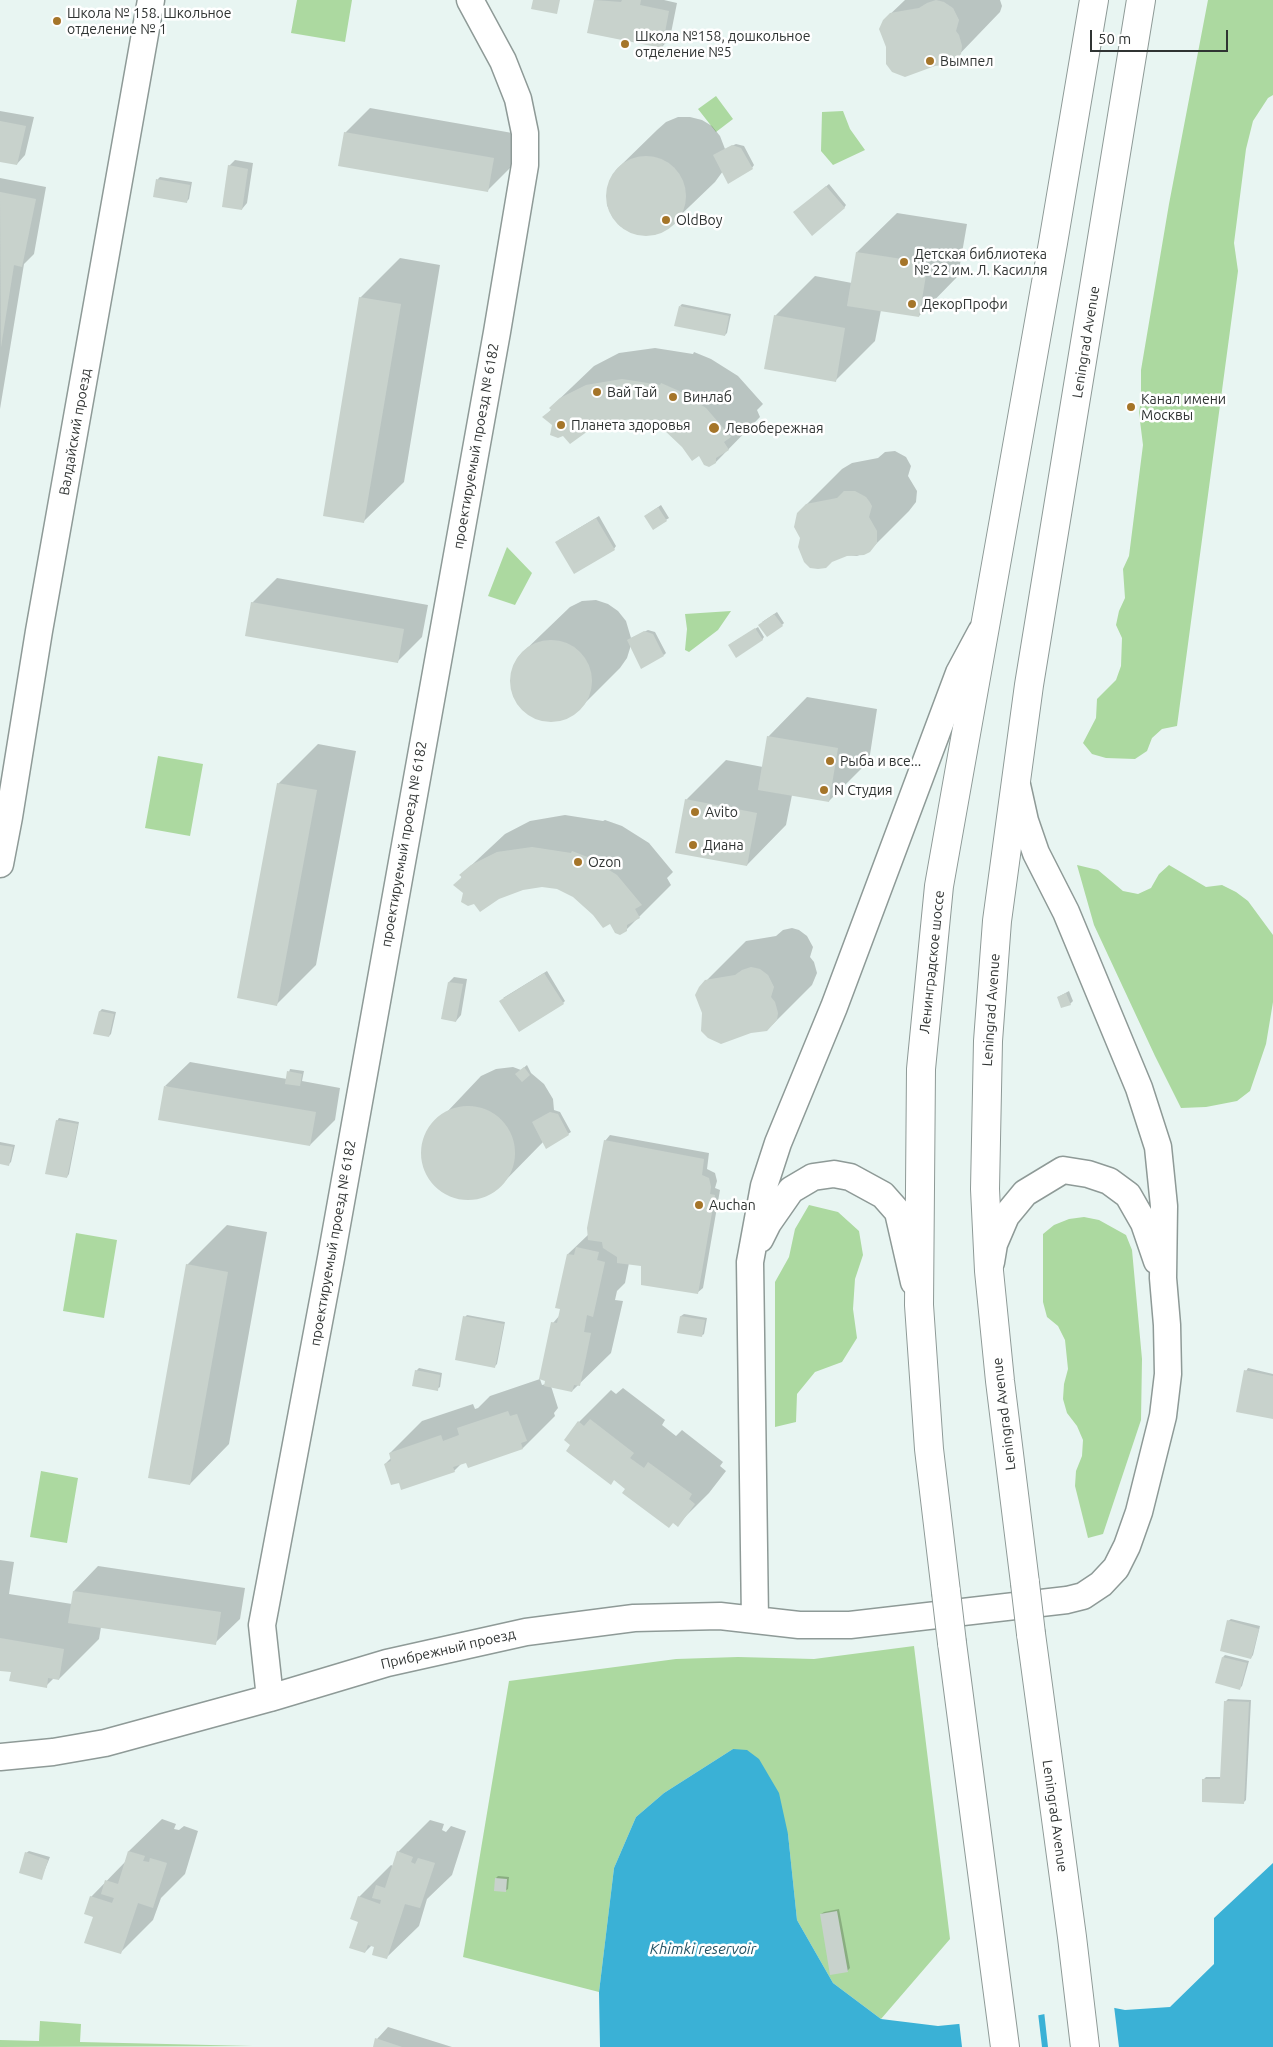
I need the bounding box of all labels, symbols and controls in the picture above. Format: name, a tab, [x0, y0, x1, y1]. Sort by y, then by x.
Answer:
place label: Школа № 158. Школьное отделение № 1	[67, 5, 232, 38]
marker: Школа № 158. Школьное отделение № 1	[51, 15, 63, 27]
scale bar	[1093, 20, 1230, 52]
place label: Школа №158, дошкольное отделение №5	[635, 28, 810, 60]
text: 50 m	[1098, 30, 1131, 47]
marker: Школа №158, дошкольное отделение №5	[619, 38, 631, 50]
place label: Вымпел	[940, 53, 993, 69]
marker: Вымпел	[924, 55, 936, 67]
place label: OldBoy	[676, 212, 723, 228]
marker: OldBoy	[660, 214, 672, 226]
place label: Детская библиотека № 22 им. Л. Касилля	[914, 246, 1047, 278]
marker: Детская библиотека № 22 им. Л. Касилля	[898, 256, 910, 268]
street label: Leningrad Avenue	[1069, 285, 1103, 399]
place label: ДекорПрофи	[922, 296, 1008, 312]
marker: ДекорПрофи	[906, 298, 918, 310]
street label: проектируемый проезд № 6182	[450, 342, 502, 550]
street label: Валдайский проезд	[56, 367, 94, 497]
place label: Вай Тай	[607, 384, 657, 400]
marker: Вай Тай	[591, 386, 603, 398]
place label: Винлаб	[683, 389, 732, 405]
marker: Винлаб	[667, 391, 679, 403]
place label: Канал имени Москвы	[1141, 391, 1226, 424]
marker: Канал имени Москвы	[1125, 401, 1137, 413]
place label: Планета здоровья	[571, 417, 691, 433]
marker: Планета здоровья	[555, 419, 567, 431]
place label: Левобережная	[725, 420, 823, 436]
marker: Левобережная	[707, 421, 721, 435]
street label: проектируемый проезд № 6182	[378, 740, 430, 948]
place label: Рыба и все...	[840, 753, 921, 769]
marker: Рыба и все...	[824, 755, 836, 767]
place label: N Студия	[834, 782, 893, 798]
marker: N Студия	[818, 784, 830, 796]
place label: Avito	[705, 804, 738, 820]
marker: Avito	[689, 806, 701, 818]
place label: Диана	[703, 837, 744, 853]
marker: Диана	[687, 839, 699, 851]
place label: Ozon	[588, 854, 621, 870]
marker: Ozon	[572, 856, 584, 868]
street label: Ленинградское шоссе	[916, 889, 948, 1035]
street label: Leningrad Avenue	[979, 953, 1003, 1067]
street label: проектируемый проезд № 6182	[307, 1139, 359, 1347]
place label: Auchan	[709, 1197, 756, 1213]
marker: Auchan	[693, 1199, 705, 1211]
street label: Leningrad Avenue	[989, 1357, 1019, 1471]
street label: Прибрежный проезд	[379, 1625, 517, 1673]
street label: Leningrad Avenue	[1039, 1759, 1071, 1873]
water label: Khimki reservoir	[650, 1940, 756, 1958]

